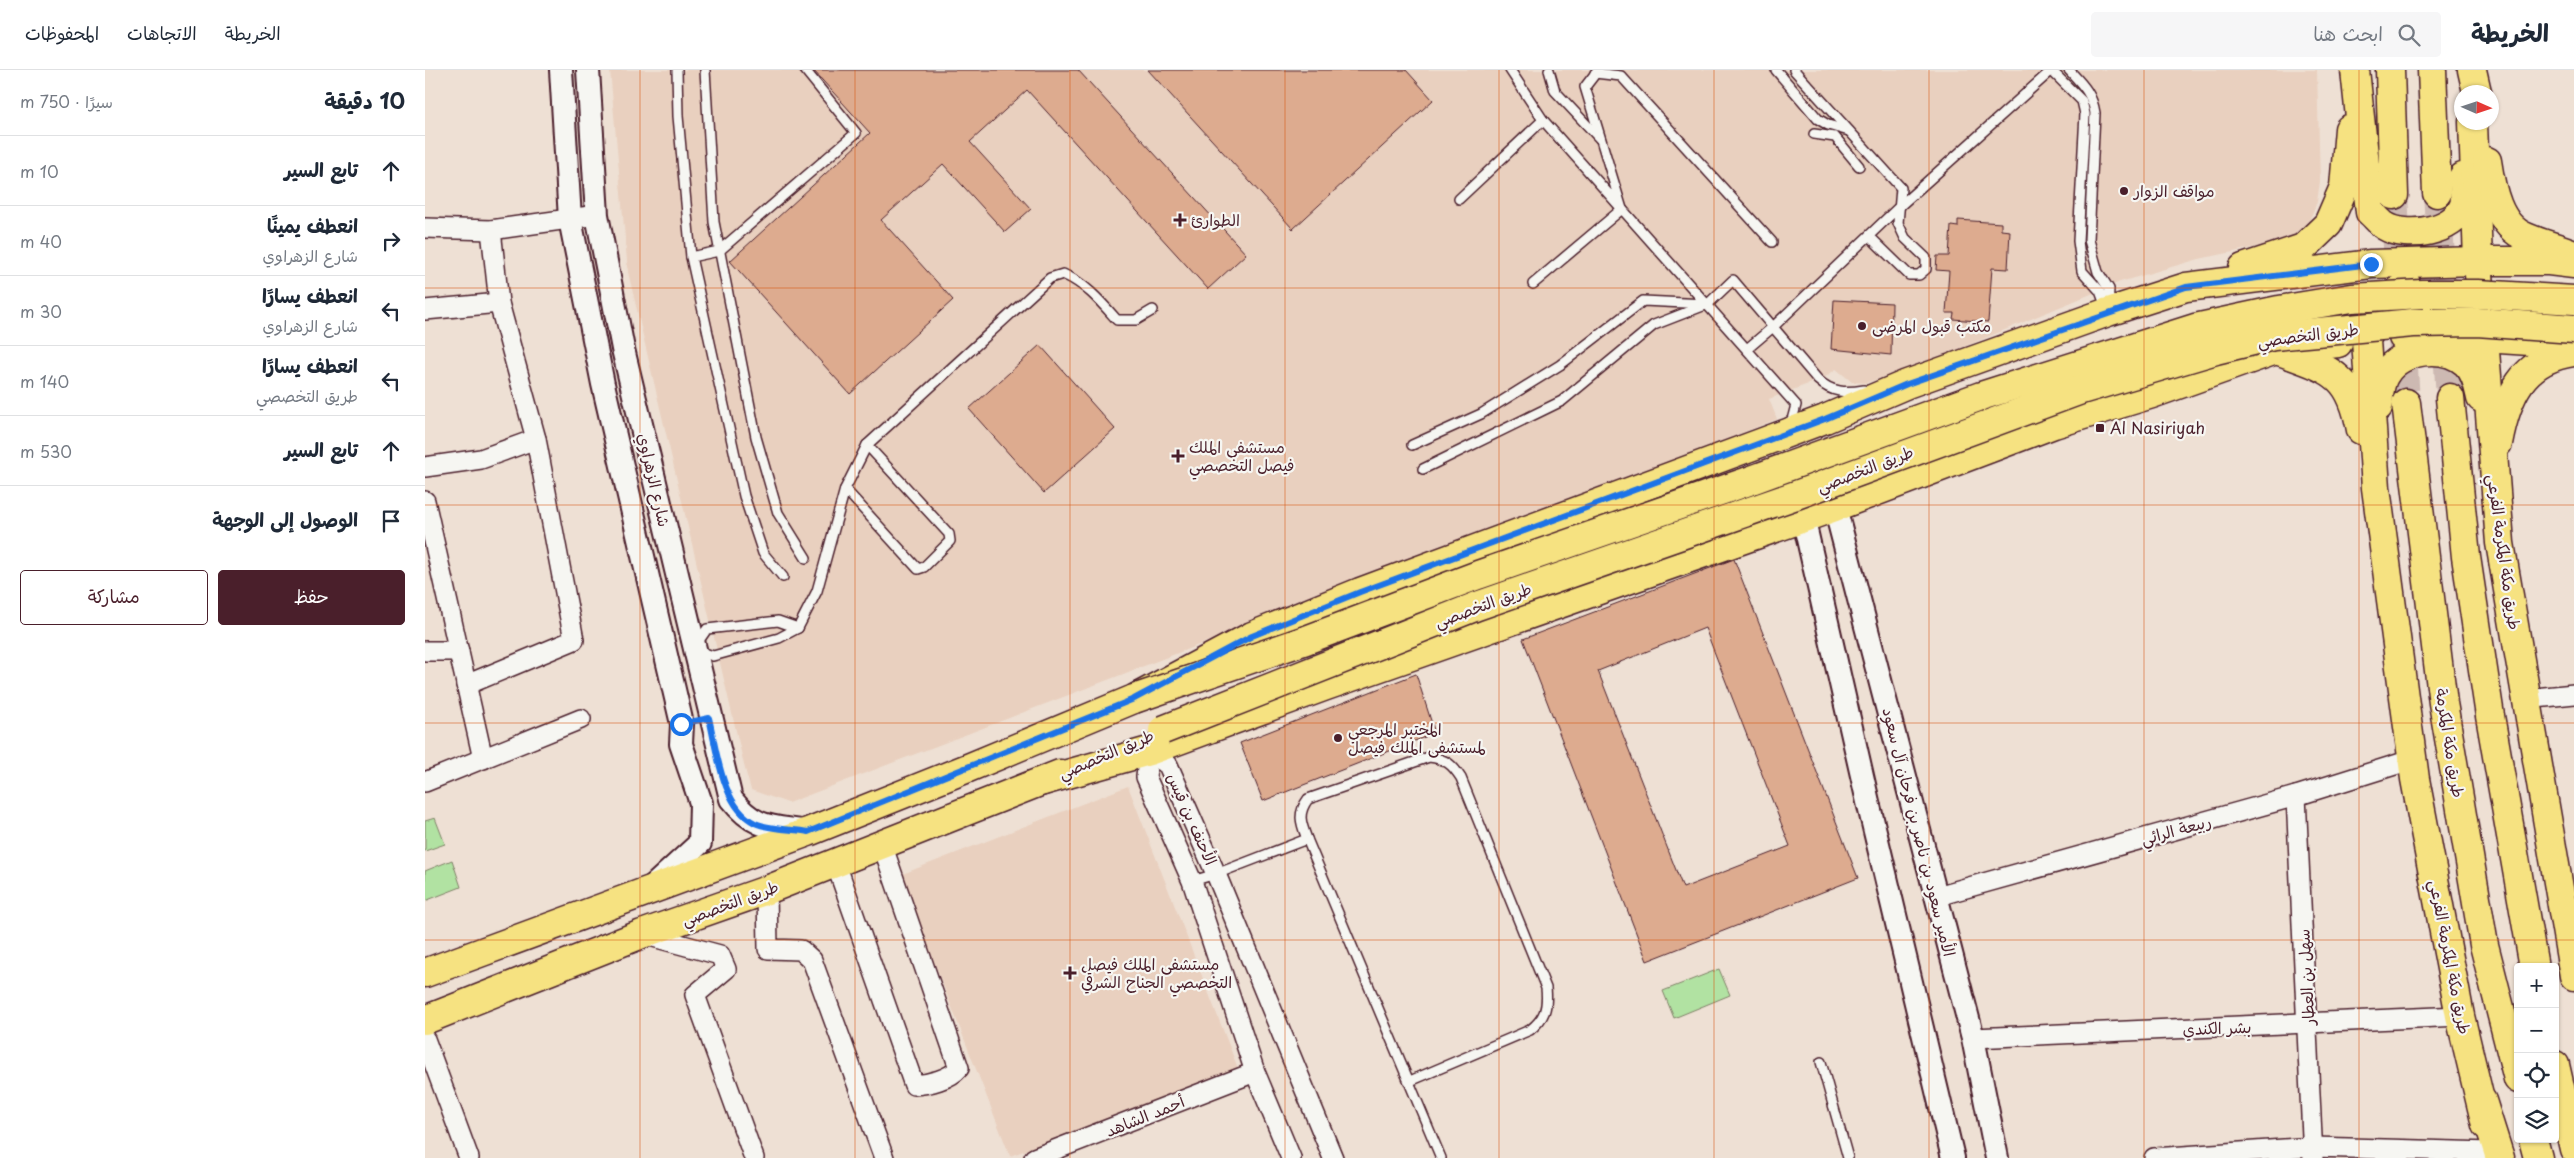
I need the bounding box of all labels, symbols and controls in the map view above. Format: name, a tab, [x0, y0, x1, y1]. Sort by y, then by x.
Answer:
search box	[2091, 12, 2441, 57]
text: الخريطة	[2471, 14, 2549, 50]
text: المحفوظات	[25, 19, 99, 46]
text: الاتجاهات	[127, 19, 197, 46]
text: الخريطة	[225, 19, 281, 46]
text: ابحث هنا	[2313, 19, 2383, 47]
icon: search	[2395, 21, 2423, 49]
text: 10 دقيقة	[324, 84, 405, 116]
north arrow	[2454, 85, 2499, 130]
text: سيرًا · 750 m	[20, 89, 113, 113]
text: تابع السير	[284, 155, 358, 183]
icon: ahead	[377, 157, 405, 185]
text: 10 m	[20, 159, 59, 183]
place label: مواقف الزوار	[2132, 178, 2215, 202]
marker: مواقف الزوار	[2118, 185, 2130, 197]
place label: الطوارئ	[1191, 207, 1240, 231]
text: انعطف يمينًا	[267, 211, 358, 239]
marker: الطوارئ	[1173, 213, 1187, 227]
icon: right	[377, 227, 405, 255]
text: 40 m	[20, 229, 62, 253]
text: شارع الزهراوي	[263, 243, 358, 267]
route end	[2360, 253, 2383, 276]
text: انعطف يسارًا	[262, 281, 358, 309]
icon: left	[377, 297, 405, 325]
text: 30 m	[20, 299, 62, 323]
text: شارع الزهراوي	[263, 313, 358, 337]
place label: مكتب قبول المرضى	[1872, 313, 1991, 337]
street label: طريق التخصصي	[2256, 316, 2360, 356]
marker: مكتب قبول المرضى	[1856, 320, 1868, 332]
text: انعطف يسارًا	[262, 351, 358, 379]
icon: left	[377, 367, 405, 395]
text: 140 m	[20, 369, 69, 393]
text: طريق التخصصي	[256, 383, 358, 407]
place label: Al Nasiriyah	[2110, 415, 2205, 439]
marker: Al Nasiriyah	[2094, 422, 2106, 434]
street label: شارع الزهراوي	[632, 431, 677, 529]
place label: مستشفى الملك فيصل التخصصي	[1189, 434, 1294, 480]
text: تابع السير	[284, 435, 358, 463]
icon: ahead	[377, 437, 405, 465]
text: 530 m	[20, 439, 72, 463]
street label: طريق التخصصي	[1813, 439, 1918, 501]
marker: مستشفى الملك فيصل التخصصي	[1171, 449, 1185, 463]
street label: طريق مكة المكرمة الفرعي	[2478, 472, 2528, 632]
text: الوصول إلى الوجهة	[212, 505, 358, 533]
icon: arrive	[377, 507, 405, 535]
button: مشاركة	[20, 570, 208, 625]
button: حفظ	[218, 570, 405, 625]
street label: طريق التخصصي	[1431, 575, 1536, 637]
street label: طريق مكة المكرمة	[2430, 686, 2472, 799]
street label: الأمير سعود بن ناصر بن فرحان آل سعود	[1877, 705, 1963, 959]
route start	[670, 713, 693, 736]
place label: المختبر المرجعي لمستشفى الملك فيصل	[1348, 716, 1486, 758]
street label: طريق التخصصي	[1054, 722, 1159, 788]
marker: المختبر المرجعي لمستشفى الملك فيصل	[1332, 732, 1344, 744]
street label: الأحنف بن قيس	[1162, 768, 1224, 869]
street label: ربيعة الرائي	[2138, 808, 2215, 854]
street label: طريق التخصصي	[678, 873, 783, 935]
street label: طريق مكة المكرمة الفرعي	[2420, 878, 2478, 1037]
street label: سهل بن العطار	[2290, 928, 2320, 1028]
place label: مستشفى الملك فيصل التخصصي الجناح الشرقي	[1081, 951, 1232, 997]
map controls	[2514, 963, 2559, 1143]
button: +	[2514, 963, 2559, 1008]
marker: مستشفى الملك فيصل التخصصي الجناح الشرقي	[1063, 966, 1077, 980]
button: −	[2514, 1008, 2559, 1053]
street label: بشر الكندي	[2182, 1014, 2252, 1041]
button: locate	[2514, 1053, 2559, 1098]
street label: أحمد الشاهد	[1101, 1088, 1188, 1142]
button: layers	[2514, 1098, 2559, 1143]

